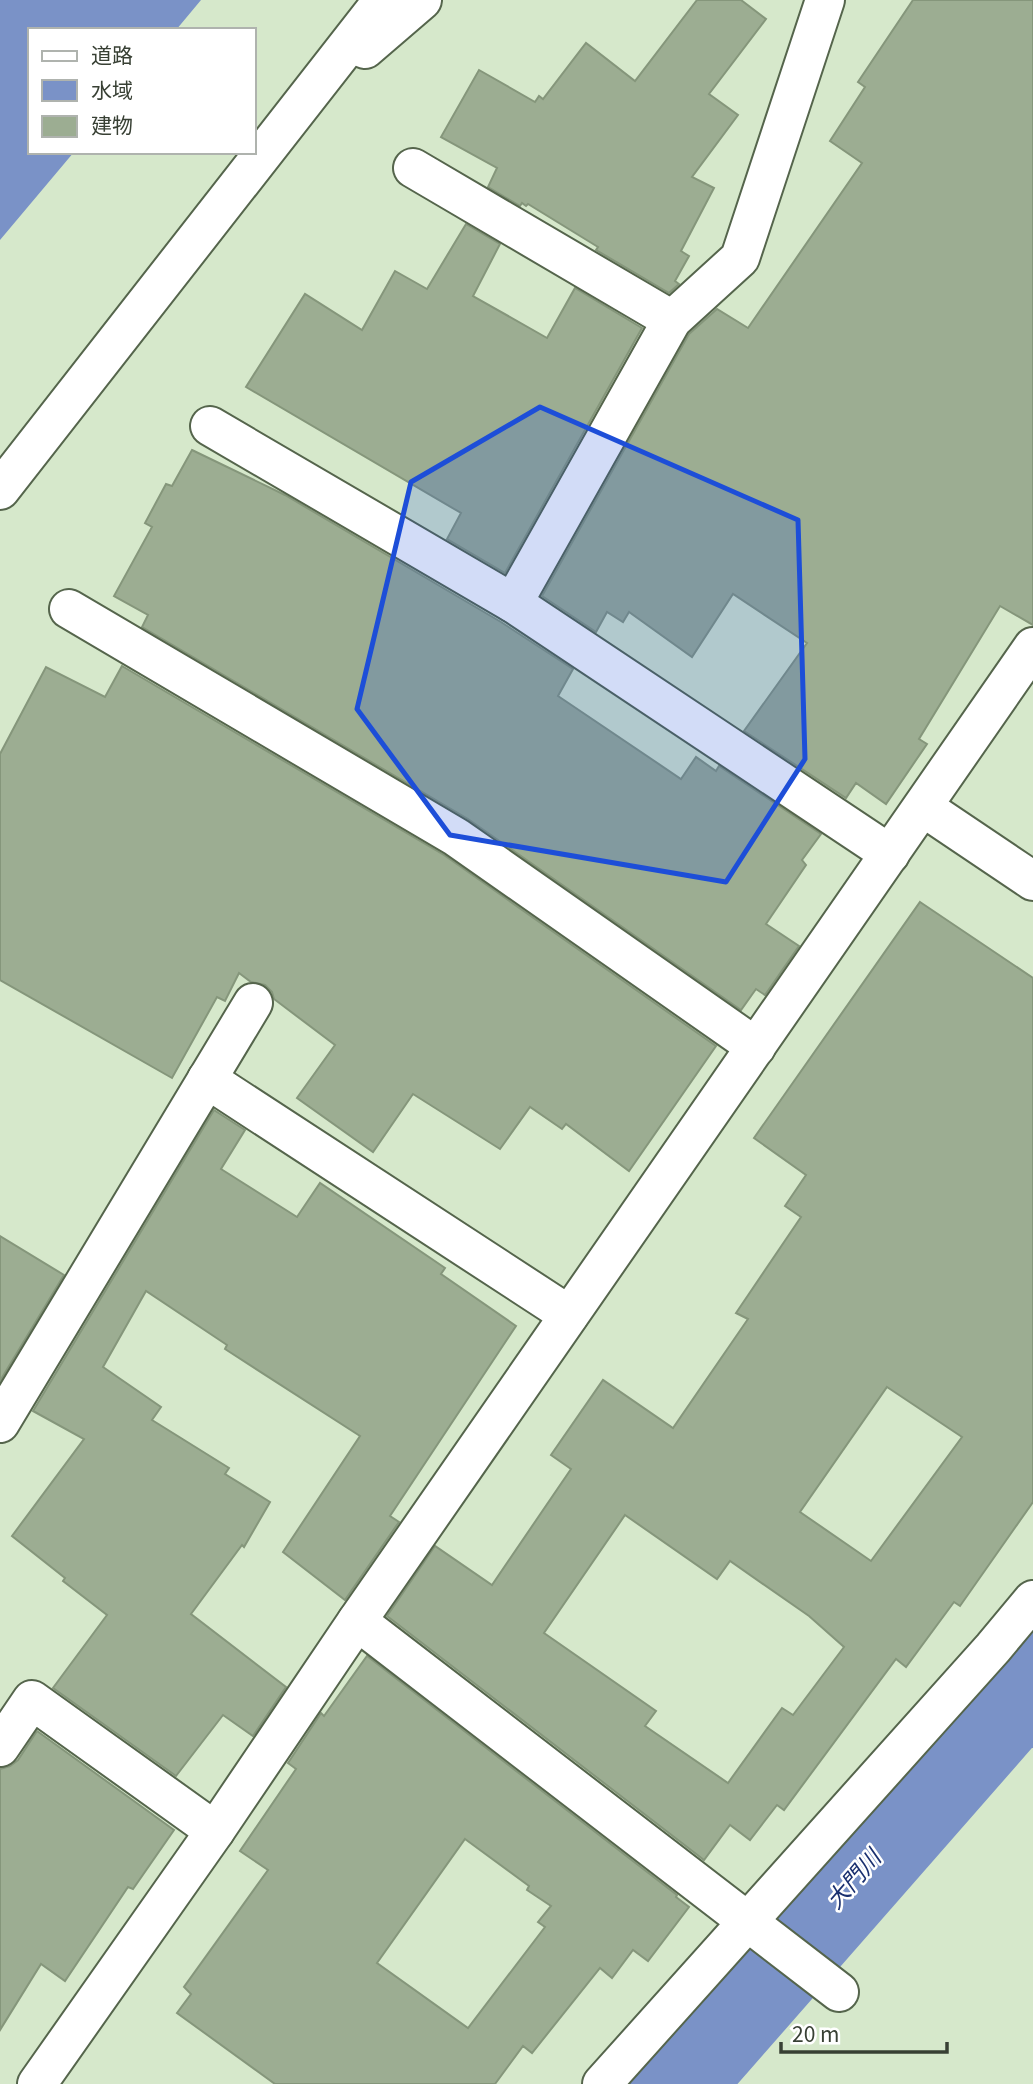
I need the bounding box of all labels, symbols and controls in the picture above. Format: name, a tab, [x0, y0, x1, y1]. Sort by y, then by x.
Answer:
legend	[28, 28, 256, 154]
text: 道路	[91, 39, 133, 69]
text: 水域	[91, 74, 133, 104]
text: 建物	[91, 109, 133, 139]
water label: 大門川	[817, 1839, 889, 1915]
scale bar	[781, 2010, 947, 2054]
text: 20 m	[792, 2018, 839, 2048]

